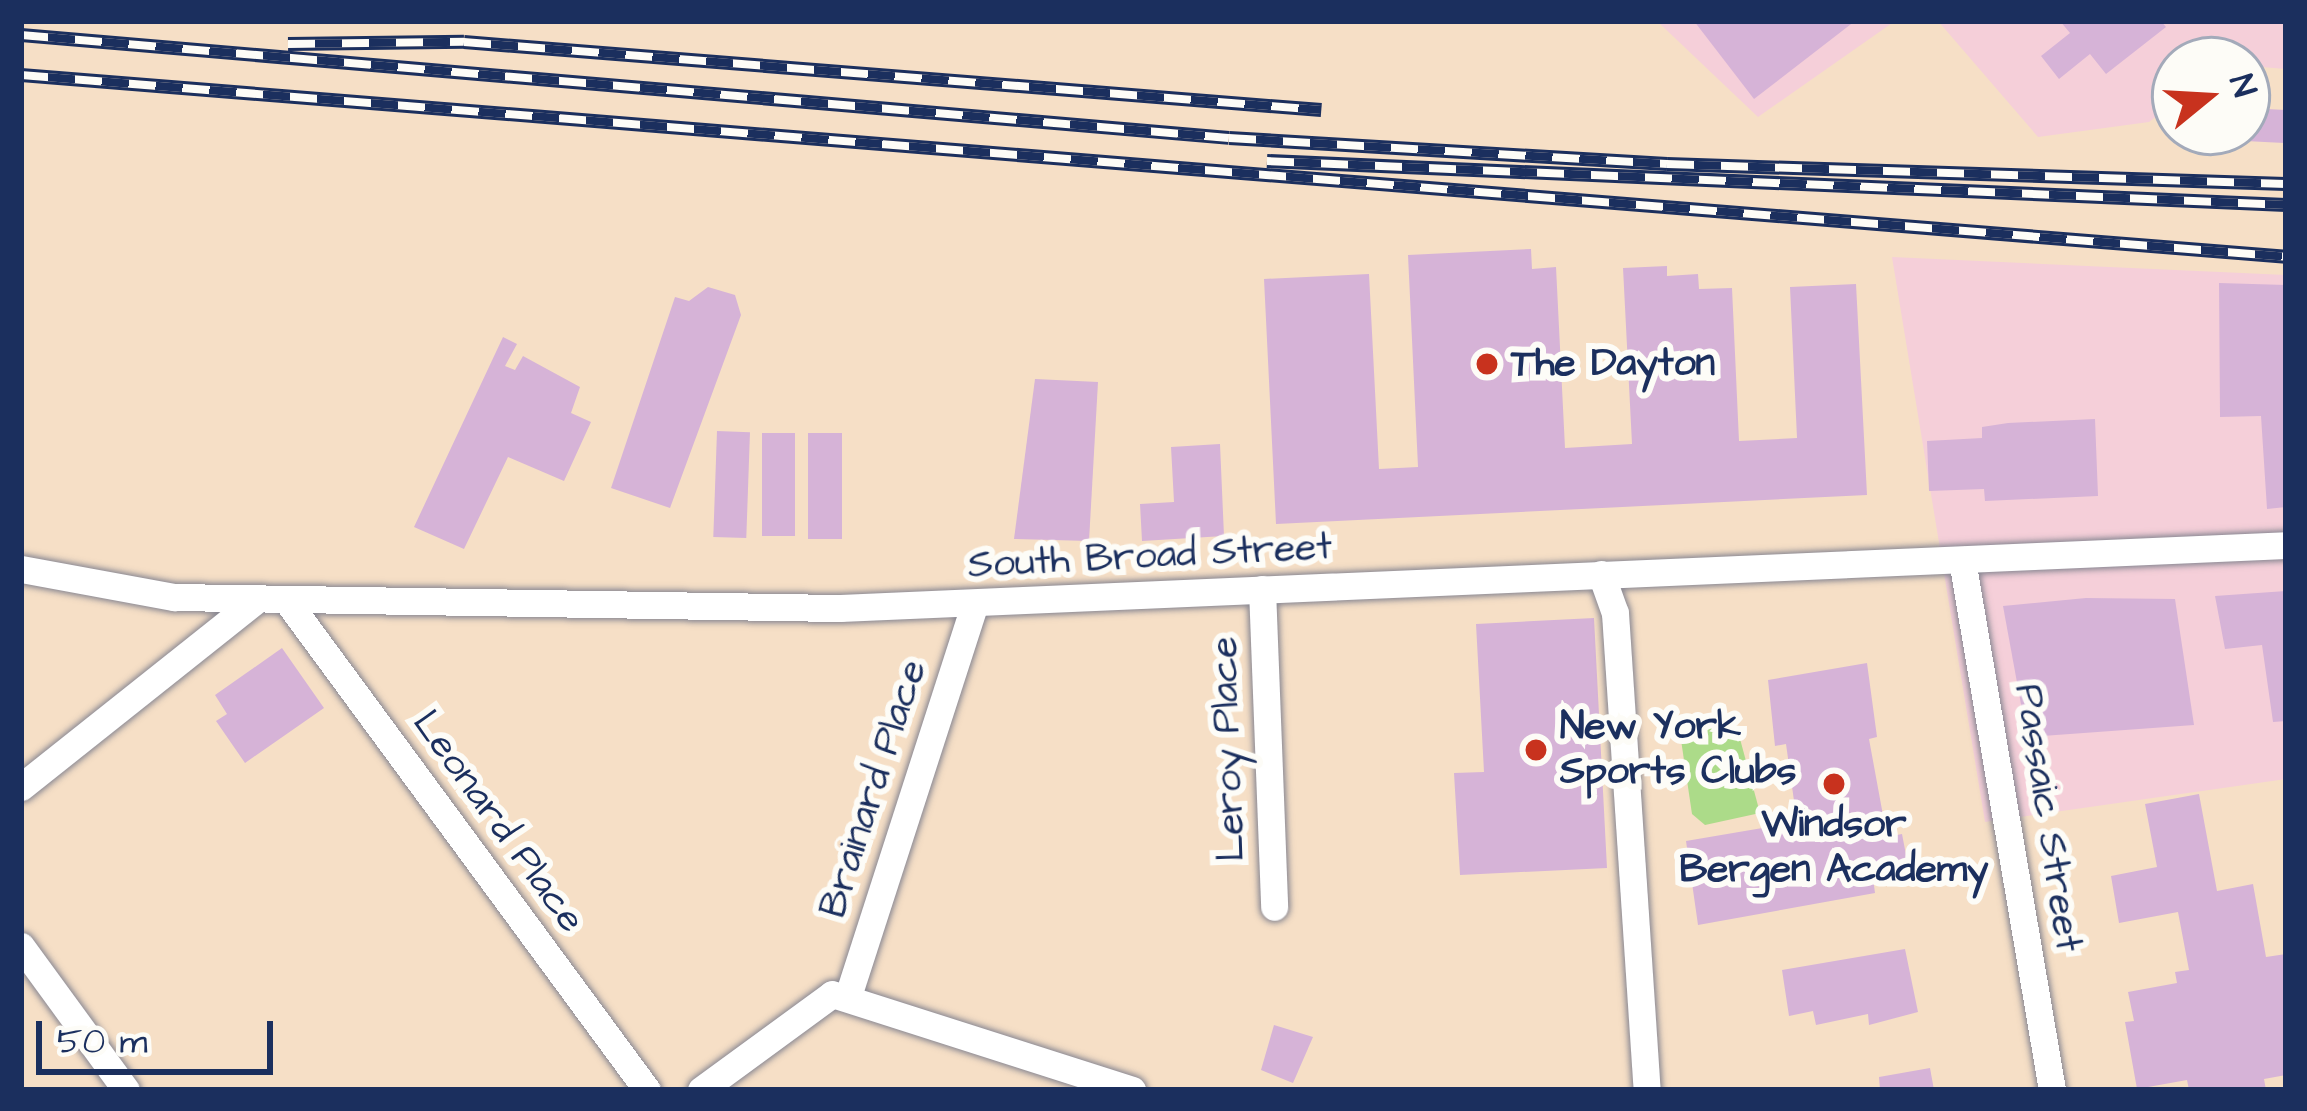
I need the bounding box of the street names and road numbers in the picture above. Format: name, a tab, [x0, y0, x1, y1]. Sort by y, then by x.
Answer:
street label: South Broad Street	[967, 524, 1333, 590]
street label: Leroy Place	[1202, 636, 1256, 862]
street label: Brainard Place	[810, 654, 938, 924]
street label: Passaic Street	[2003, 681, 2091, 955]
street label: Leonard Place	[402, 702, 594, 942]

